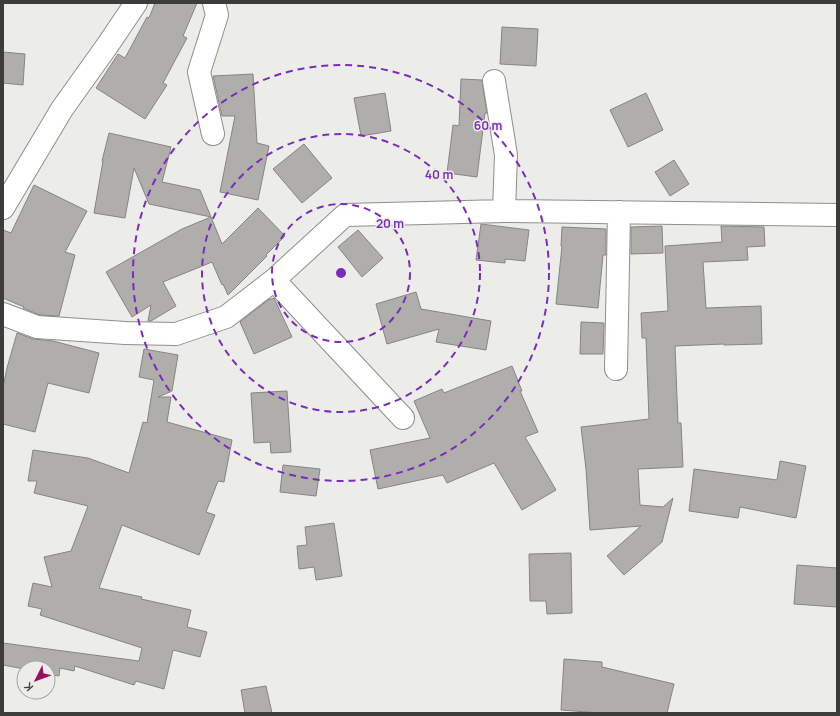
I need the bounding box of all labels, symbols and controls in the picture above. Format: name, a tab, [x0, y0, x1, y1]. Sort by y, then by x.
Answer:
text: 60 m	[474, 117, 502, 134]
text: 40 m	[425, 166, 453, 183]
text: 20 m	[376, 215, 404, 232]
centre of rings	[334, 266, 348, 280]
north arrow	[16, 660, 56, 700]
text: K	[20, 679, 36, 695]

